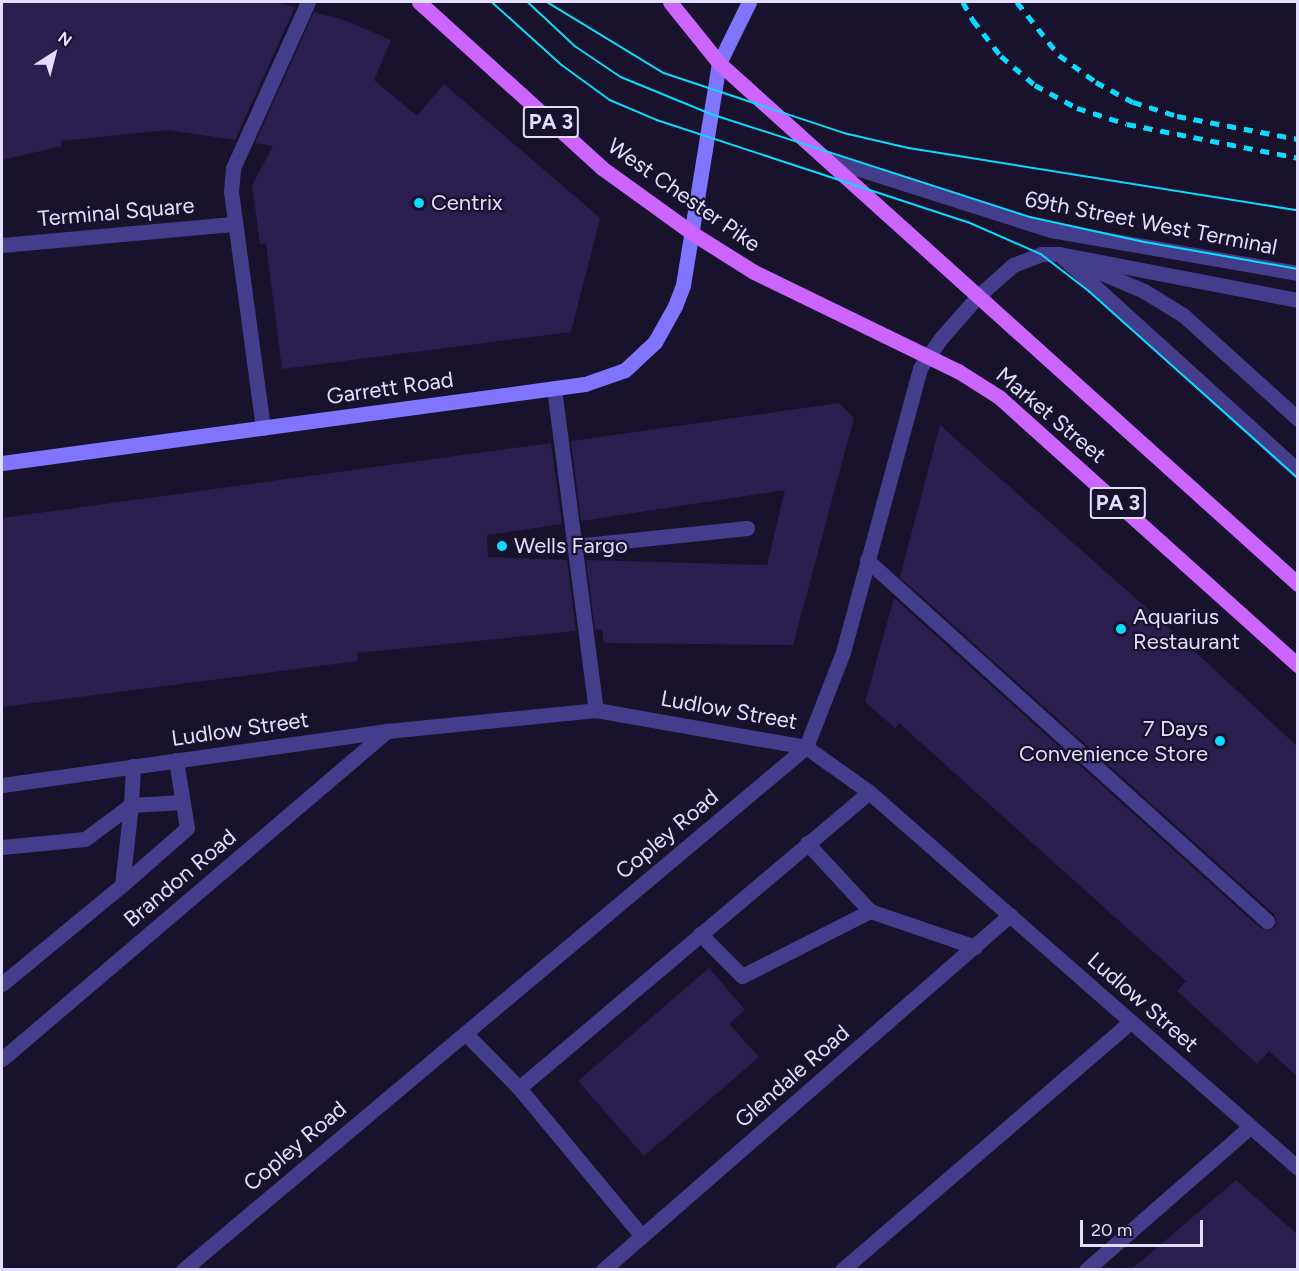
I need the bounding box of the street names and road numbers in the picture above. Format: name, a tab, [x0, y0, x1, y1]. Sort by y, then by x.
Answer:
road number: PA 3	[522, 104, 580, 140]
street label: West Chester Pike	[603, 133, 765, 257]
street label: 69th Street West Terminal	[1023, 186, 1279, 260]
street label: Terminal Square	[37, 192, 195, 232]
street label: Market Street	[991, 361, 1111, 469]
street label: Garrett Road	[325, 366, 455, 410]
road number: PA 3	[1090, 485, 1146, 521]
street label: Ludlow Street	[659, 685, 799, 735]
street label: Ludlow Street	[170, 706, 310, 752]
street label: Copley Road	[610, 783, 724, 885]
street label: Brandon Road	[119, 823, 241, 933]
street label: Ludlow Street	[1082, 947, 1204, 1057]
street label: Glendale Road	[729, 1019, 855, 1133]
street label: Copley Road	[238, 1095, 352, 1197]

